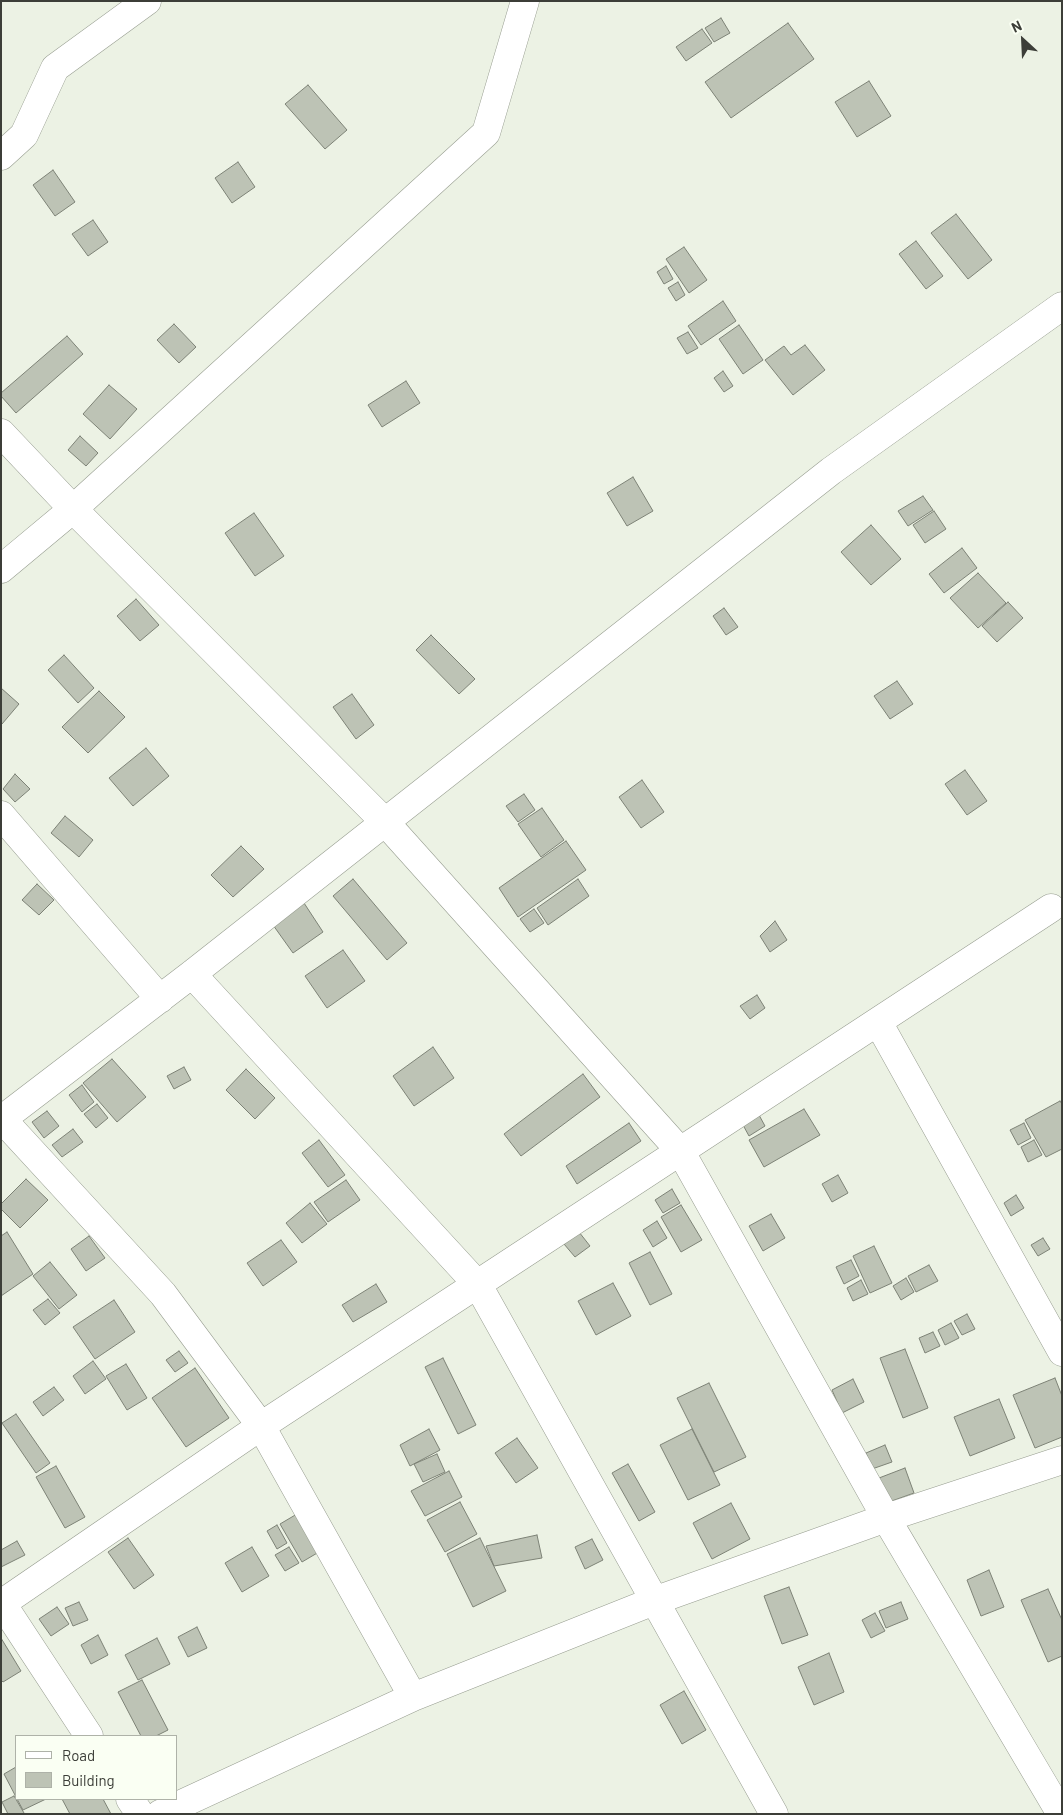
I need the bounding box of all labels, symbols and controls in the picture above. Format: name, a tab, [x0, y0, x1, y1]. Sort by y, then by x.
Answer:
north arrow	[998, 15, 1048, 65]
text: N	[1009, 16, 1024, 36]
legend	[15, 1735, 178, 1800]
text: Road	[62, 1746, 95, 1764]
text: Building	[62, 1771, 115, 1789]

